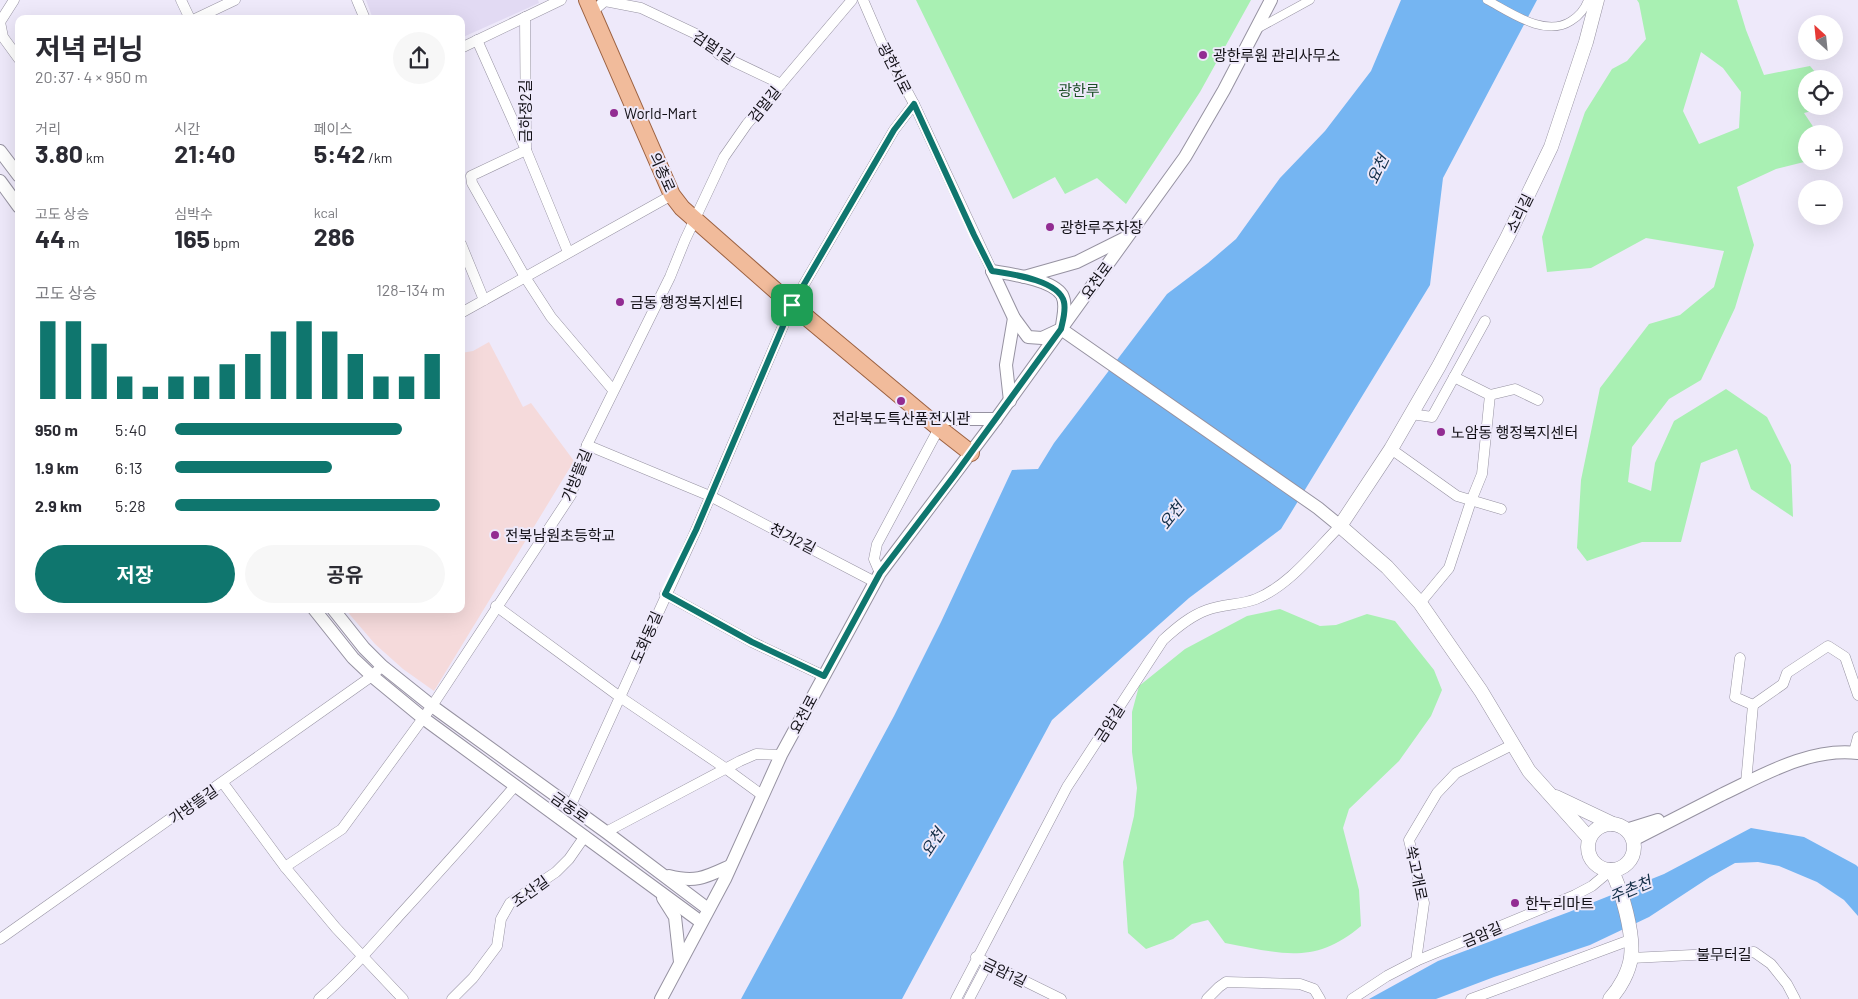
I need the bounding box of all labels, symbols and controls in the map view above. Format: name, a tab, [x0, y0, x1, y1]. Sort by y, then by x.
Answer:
north arrow	[1798, 15, 1842, 60]
map controls	[1798, 15, 1843, 225]
street label: 검멀1길	[690, 26, 738, 68]
text: 저녁 러닝	[35, 31, 144, 65]
button: share	[393, 32, 445, 84]
street label: 광한서로	[874, 39, 916, 97]
place label: 광한루원 관리사무소	[1213, 46, 1340, 64]
marker: 광한루원 관리사무소	[1197, 49, 1209, 61]
text: 20:37 · 4 × 950 m	[35, 67, 148, 86]
button: locate	[1798, 70, 1843, 115]
street label: 금하정2길	[516, 79, 534, 143]
park label: 광한루	[1058, 81, 1100, 99]
street label: 검멀길	[744, 82, 784, 126]
place label: World-Mart	[624, 104, 697, 122]
marker: World-Mart	[608, 107, 620, 119]
text: 거리	[35, 120, 61, 137]
text: 시간	[174, 120, 200, 137]
text: 페이스	[314, 120, 352, 137]
button: +	[1798, 125, 1843, 170]
text: 3.80	[35, 138, 83, 168]
text: 21:40	[174, 138, 236, 168]
text: 5:42	[314, 138, 365, 168]
text: km	[83, 149, 104, 166]
text: /km	[365, 149, 392, 166]
street label: 의총로	[646, 149, 680, 195]
water label: 요천	[1362, 150, 1393, 186]
button: −	[1798, 180, 1843, 225]
street label: 소리길	[1502, 190, 1536, 236]
text: kcal	[314, 204, 338, 221]
text: 고도 상승	[35, 205, 89, 222]
text: 심박수	[174, 205, 213, 222]
place label: 광한루주차장	[1060, 218, 1143, 236]
text: 286	[314, 221, 355, 251]
marker: 광한루주차장	[1044, 221, 1056, 233]
text: 44	[35, 223, 65, 253]
text: 165	[174, 223, 210, 253]
text: m	[65, 234, 80, 251]
text: bpm	[210, 234, 240, 251]
street label: 요천로	[1077, 258, 1115, 302]
text: 128–134 m	[376, 280, 445, 299]
text: 고도 상승	[35, 283, 97, 302]
pin	[771, 284, 813, 326]
icon: arrive	[778, 291, 806, 319]
place label: 금동 행정복지센터	[630, 293, 743, 311]
marker: 금동 행정복지센터	[614, 296, 626, 308]
marker: 전라북도특산품전시관	[895, 395, 907, 407]
place label: 전라북도특산품전시관	[832, 409, 970, 427]
text: 950 m	[35, 420, 78, 439]
text: 5:40	[115, 420, 147, 439]
place label: 노암동 행정복지센터	[1451, 423, 1578, 441]
marker: 노암동 행정복지센터	[1435, 426, 1447, 438]
street label: 가방뜰길	[557, 446, 595, 504]
text: 1.9 km	[35, 458, 79, 477]
text: 6:13	[115, 458, 143, 477]
text: 2.9 km	[35, 496, 82, 515]
text: 5:28	[115, 496, 146, 515]
water label: 요천	[1154, 496, 1189, 532]
street label: 천거2길	[767, 519, 819, 557]
place label: 전북남원초등학교	[505, 526, 615, 544]
marker: 전북남원초등학교	[489, 529, 501, 541]
button: 저장	[35, 545, 235, 603]
button: 공유	[245, 545, 445, 603]
street label: 도화동길	[627, 608, 665, 666]
street label: 요천로	[785, 691, 821, 737]
street label: 금암길	[1090, 701, 1128, 745]
street label: 가방뜰길	[165, 781, 221, 827]
street label: 금동로	[548, 788, 592, 826]
water label: 요천	[916, 823, 949, 860]
street label: 쑥고개로	[1402, 844, 1432, 902]
water label: 주촌천	[1606, 871, 1656, 906]
street label: 조산길	[508, 872, 552, 910]
place label: 한누리마트	[1525, 894, 1594, 912]
marker: 한누리마트	[1509, 897, 1521, 909]
street label: 금암길	[1459, 918, 1505, 950]
street label: 불무터길	[1696, 945, 1752, 963]
street label: 금암1길	[980, 954, 1030, 990]

